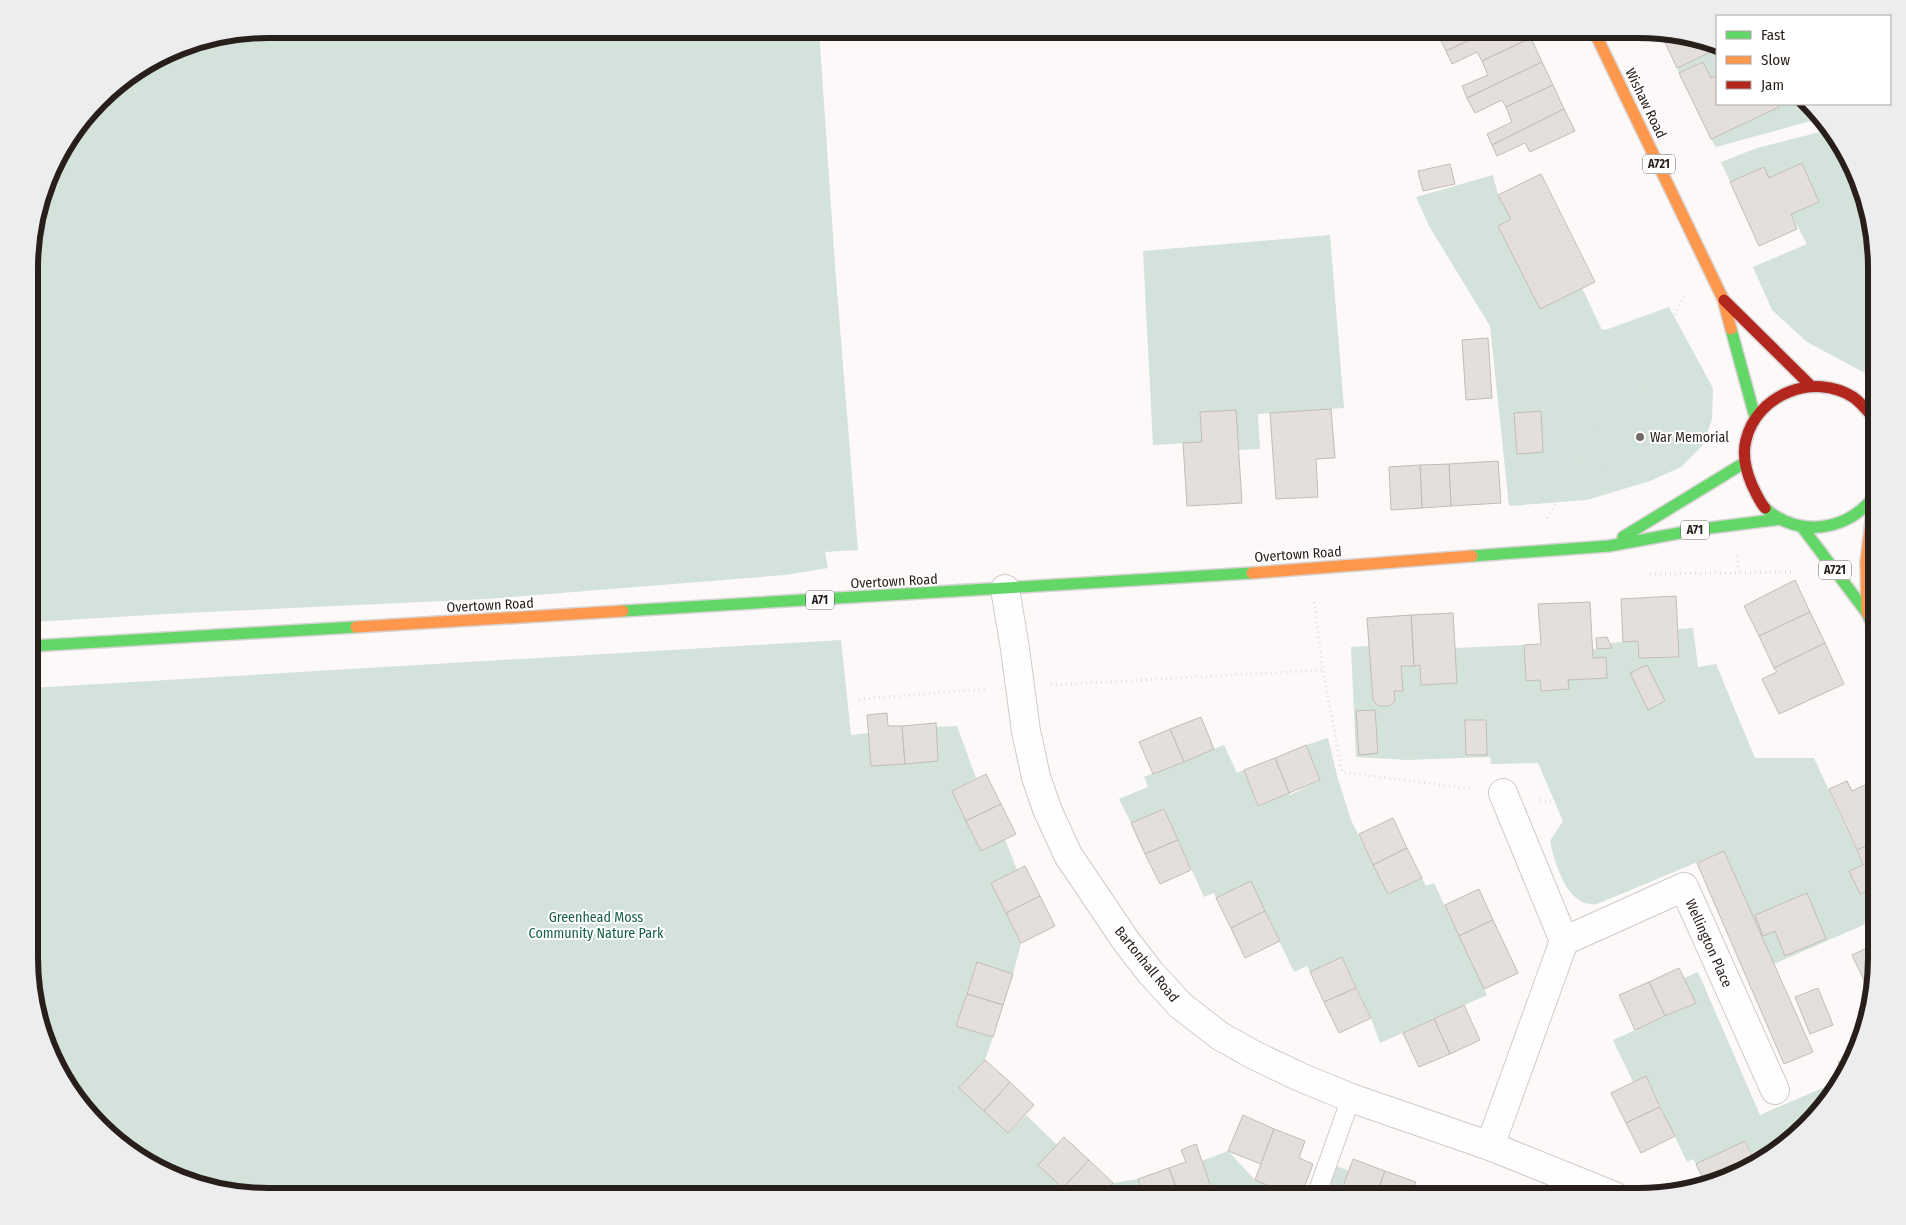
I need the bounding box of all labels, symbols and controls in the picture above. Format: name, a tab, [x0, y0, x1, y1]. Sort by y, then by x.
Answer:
legend	[1716, 15, 1891, 105]
text: Fast	[1761, 26, 1785, 44]
text: Slow	[1761, 51, 1790, 69]
street label: Wishaw Road	[1621, 65, 1670, 141]
text: Jam	[1761, 76, 1784, 94]
road number: A721	[1643, 154, 1675, 173]
place label: War Memorial	[1650, 429, 1729, 446]
marker: War Memorial	[1634, 431, 1646, 443]
road number: A71	[1681, 520, 1709, 540]
street label: Overtown Road	[1254, 543, 1342, 566]
road number: A721	[1819, 560, 1851, 580]
street label: Overtown Road	[850, 571, 938, 592]
road number: A71	[806, 590, 834, 610]
street label: Overtown Road	[446, 595, 534, 616]
street label: Wellington Place	[1681, 896, 1736, 990]
park label: Greenhead Moss Community Nature Park	[529, 909, 664, 942]
street label: Bartonhall Road	[1111, 923, 1182, 1006]

